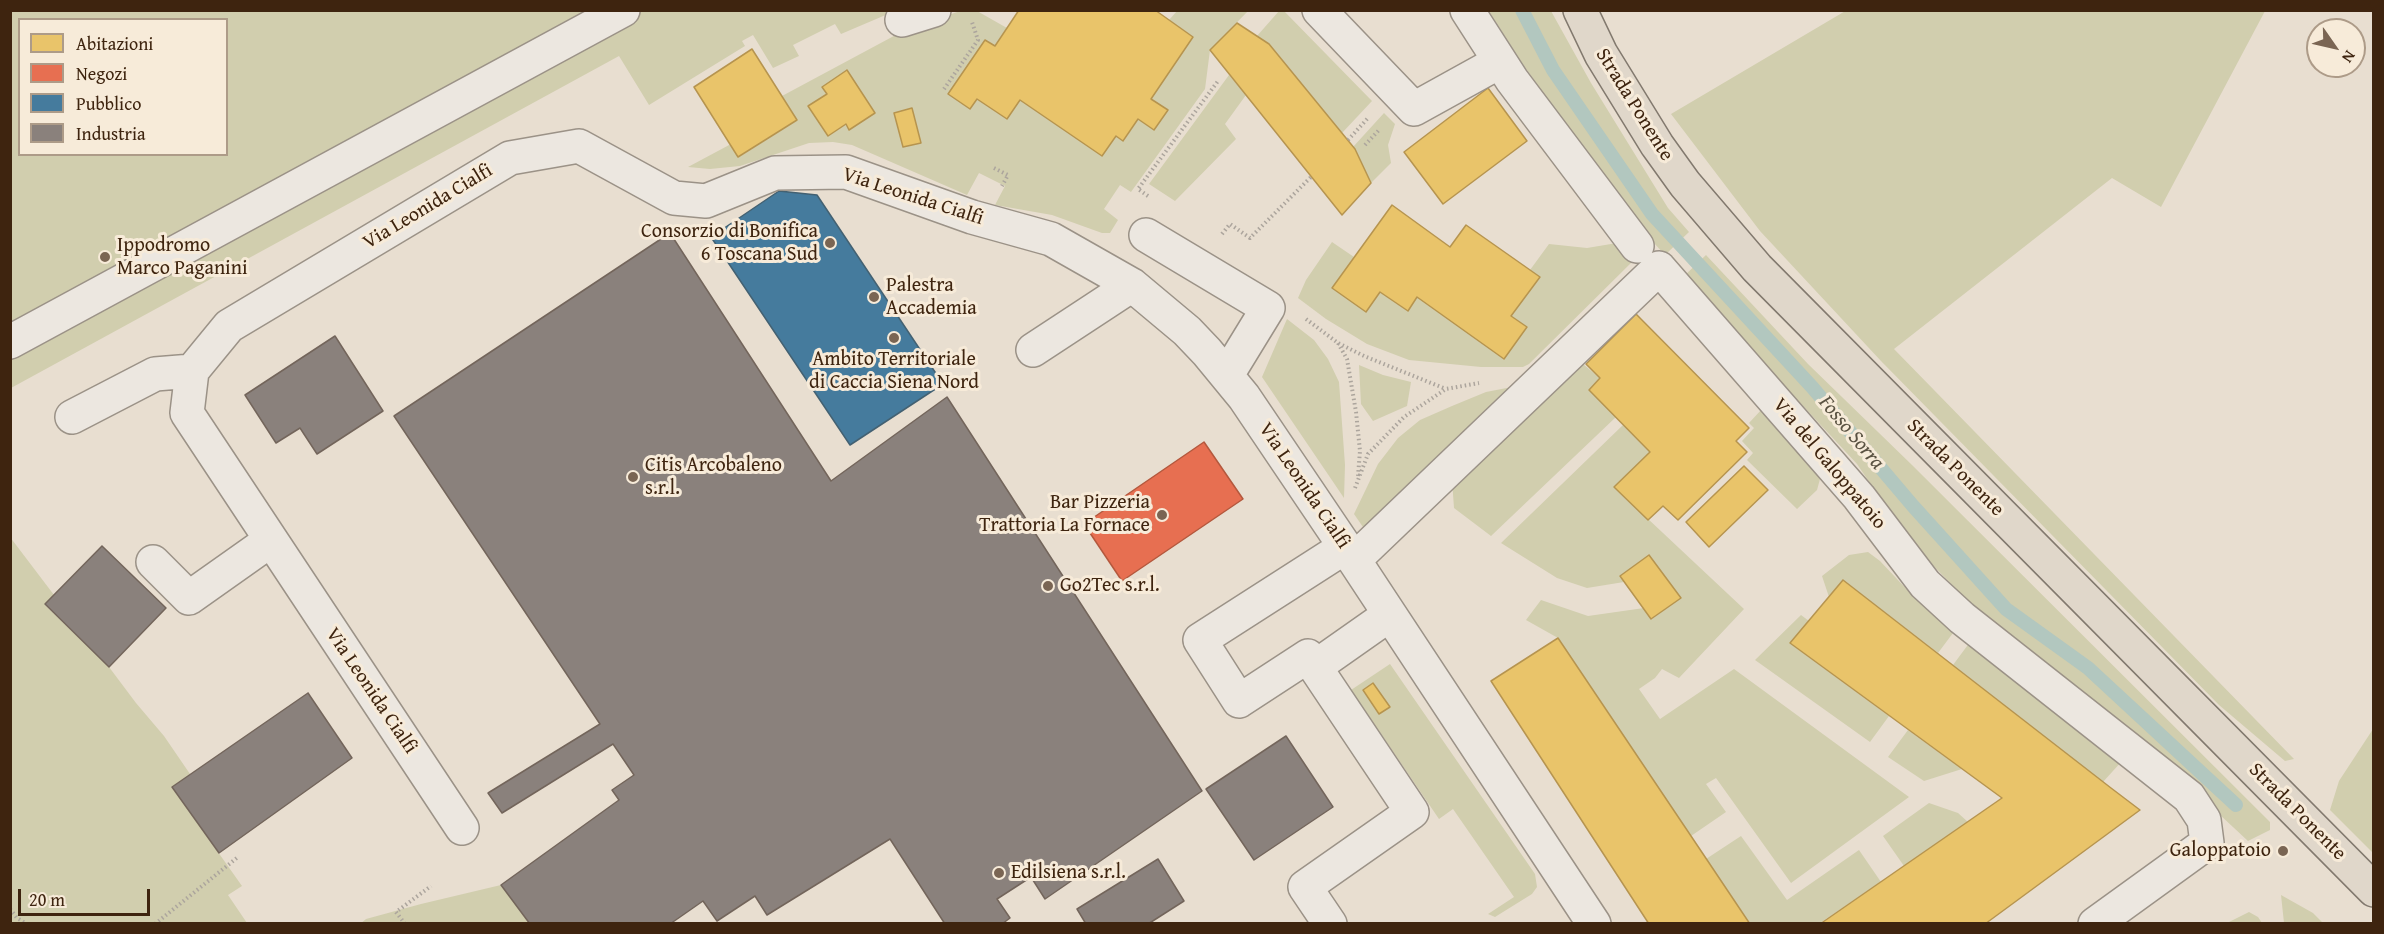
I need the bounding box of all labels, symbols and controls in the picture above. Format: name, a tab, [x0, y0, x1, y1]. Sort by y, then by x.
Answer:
legend	[18, 18, 228, 156]
north arrow	[2306, 18, 2366, 78]
text: Abitazioni	[76, 30, 153, 57]
street label: Strada Ponente	[1590, 44, 1678, 166]
text: N	[2336, 46, 2362, 68]
text: Negozi	[76, 60, 127, 87]
text: Pubblico	[76, 90, 141, 117]
text: Industria	[76, 120, 145, 147]
street label: Via Leonida Cialfi	[359, 159, 497, 255]
street label: Via Leonida Cialfi	[839, 163, 987, 231]
place label: Consorzio di Bonifica 6 Toscana Sud	[641, 220, 818, 267]
place label: Ippodromo Marco Paganini	[117, 234, 248, 281]
marker: Consorzio di Bonifica 6 Toscana Sud	[823, 236, 837, 250]
marker: Ippodromo Marco Paganini	[98, 250, 112, 264]
place label: Palestra Accademia	[886, 274, 977, 321]
marker: Palestra Accademia	[867, 290, 881, 304]
marker: Ambito Territoriale di Caccia Siena Nord	[887, 331, 901, 345]
place label: Ambito Territoriale di Caccia Siena Nord	[809, 348, 979, 395]
water label: Fosso Sorra	[1813, 391, 1889, 475]
street label: Via del Galoppatoio	[1767, 394, 1891, 534]
street label: Strada Ponente	[1901, 414, 2009, 522]
street label: Via Leonida Cialfi	[1253, 418, 1355, 554]
place label: Citis Arcobaleno s.r.l.	[645, 454, 782, 501]
marker: Citis Arcobaleno s.r.l.	[626, 470, 640, 484]
place label: Bar Pizzeria Trattoria La Fornace	[979, 491, 1150, 538]
marker: Bar Pizzeria Trattoria La Fornace	[1155, 508, 1169, 522]
place label: Go2Tec s.r.l.	[1060, 574, 1160, 598]
marker: Go2Tec s.r.l.	[1041, 579, 1055, 593]
street label: Via Leonida Cialfi	[320, 623, 422, 759]
street label: Strada Ponente	[2243, 758, 2351, 866]
place label: Galoppatoio	[2170, 839, 2271, 863]
marker: Galoppatoio	[2276, 844, 2290, 858]
place label: Edilsiena s.r.l.	[1011, 861, 1126, 885]
marker: Edilsiena s.r.l.	[992, 866, 1006, 880]
scale bar	[21, 877, 153, 915]
text: 20 m	[29, 886, 65, 913]

